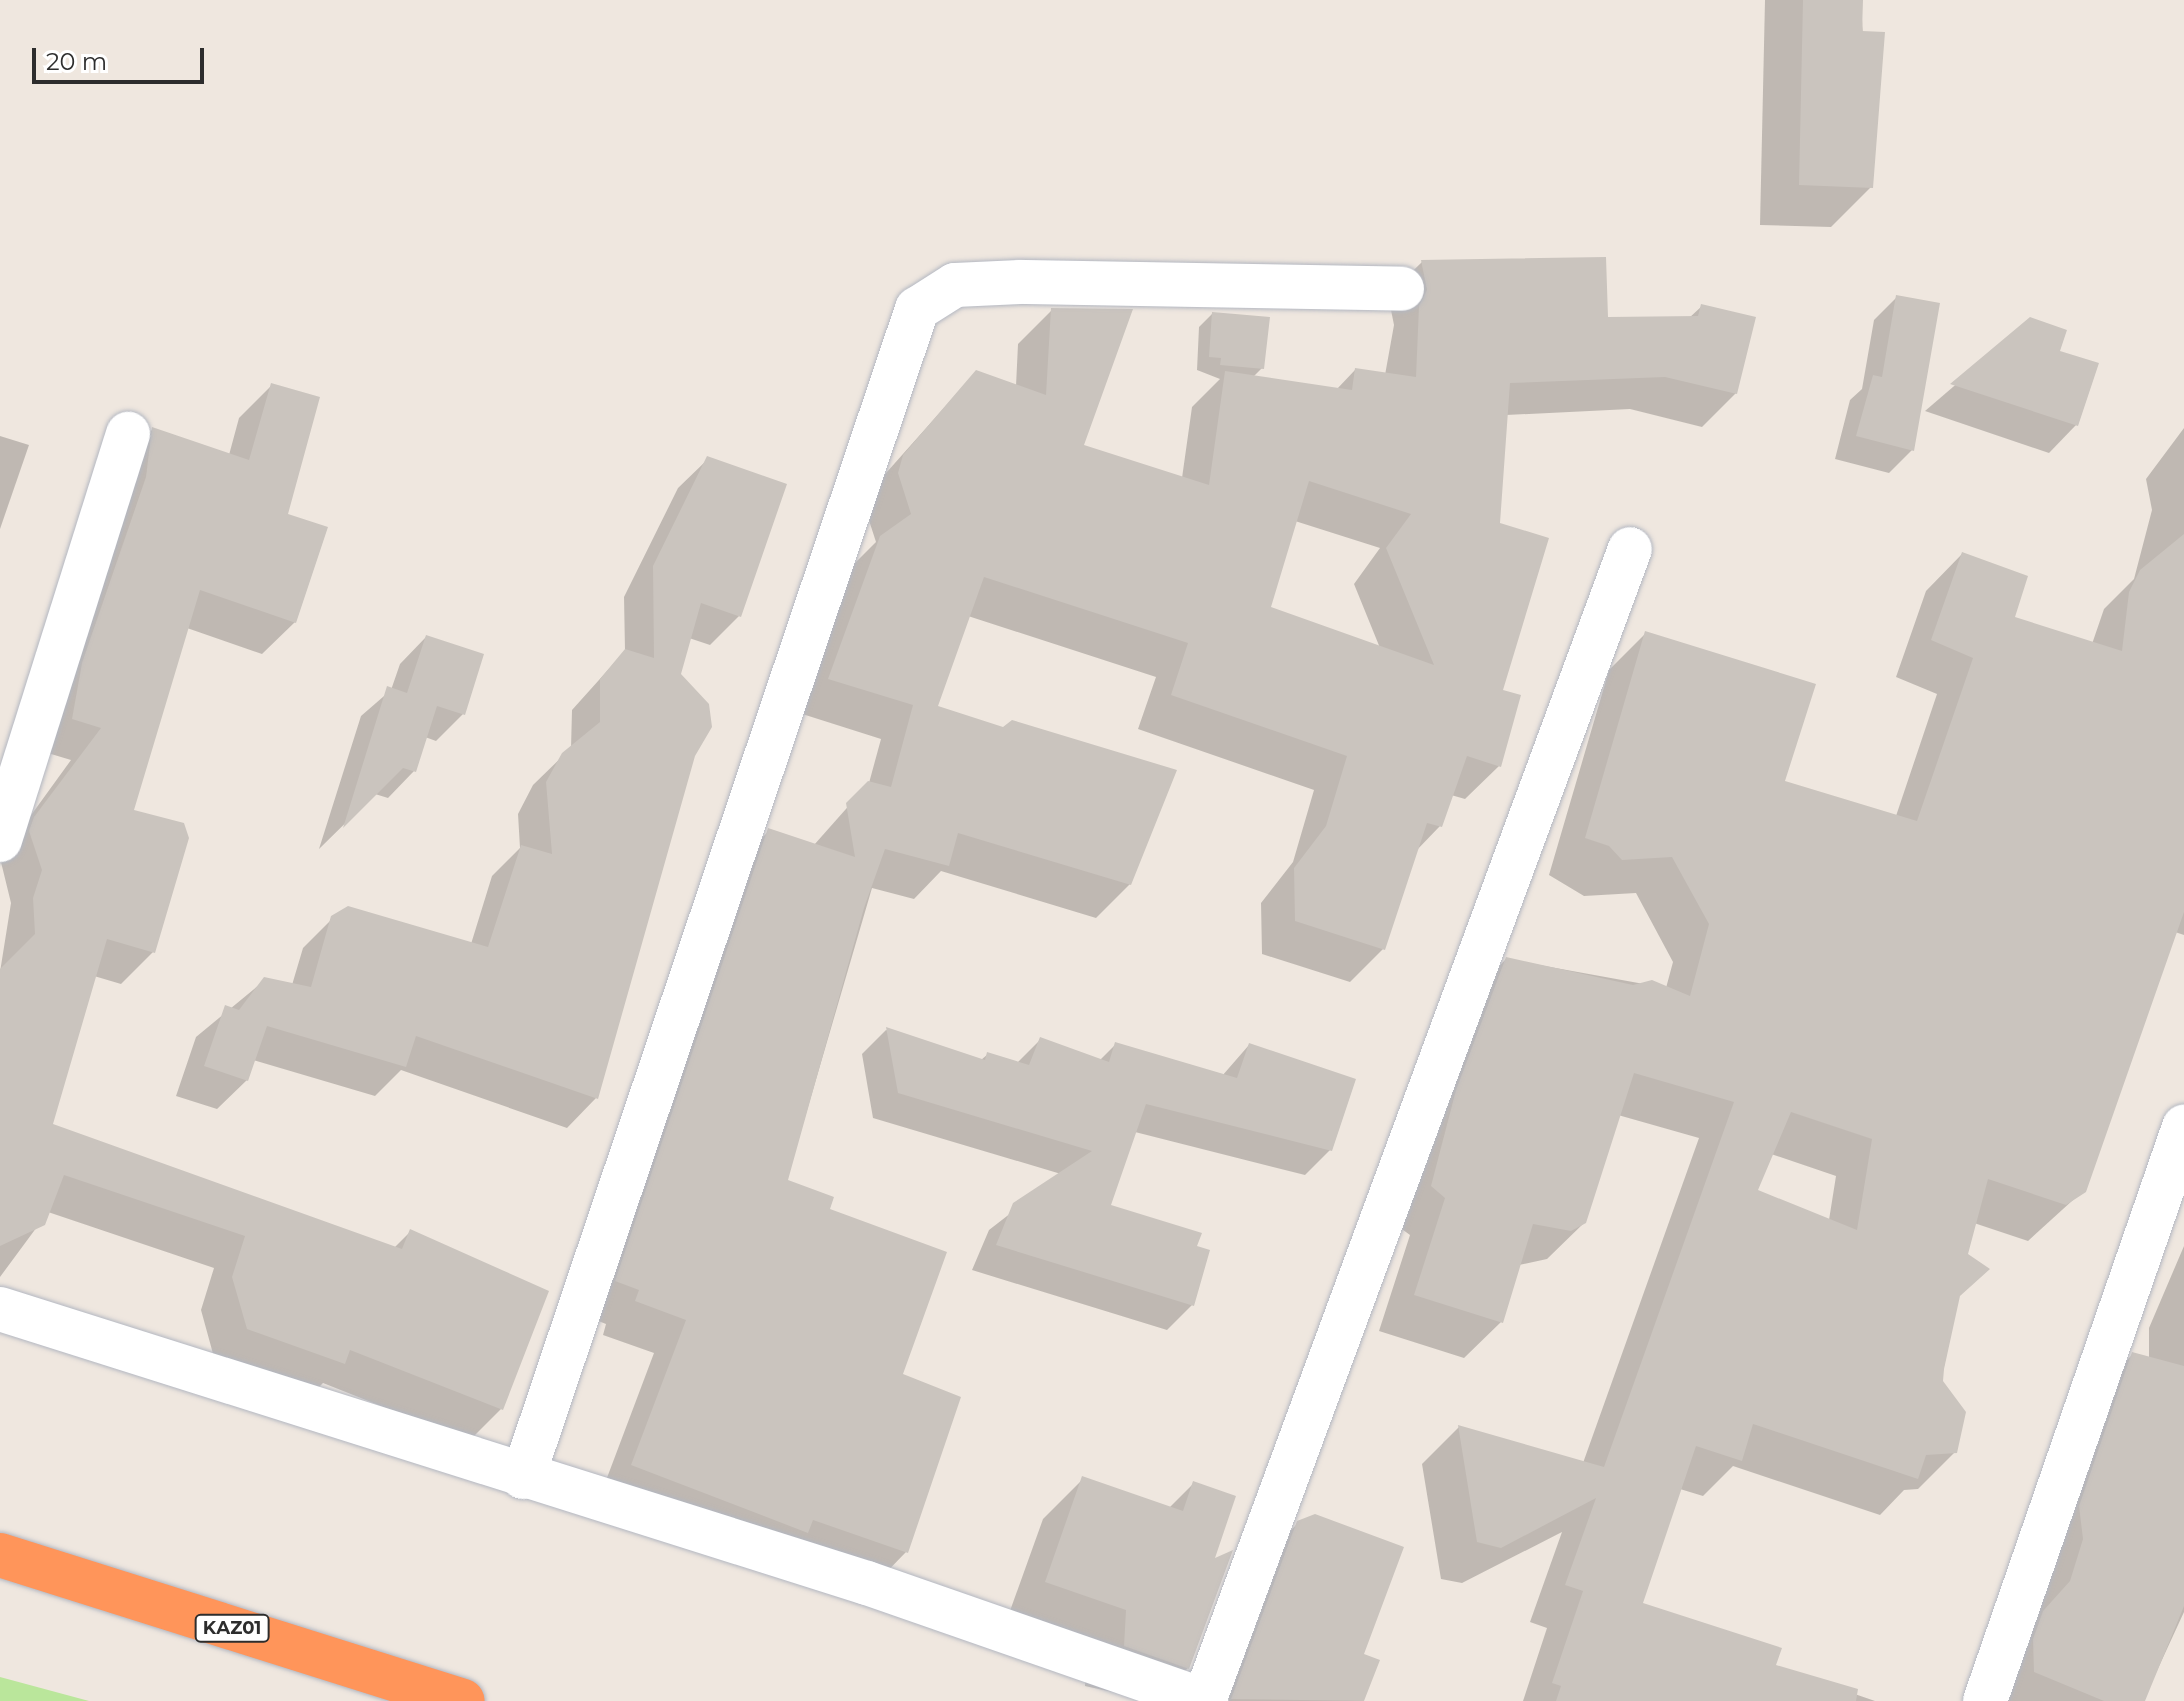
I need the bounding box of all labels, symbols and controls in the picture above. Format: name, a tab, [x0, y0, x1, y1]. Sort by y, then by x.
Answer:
scale bar	[36, 32, 208, 82]
text: 20 m	[46, 47, 107, 76]
road number: KАZ01	[194, 1614, 270, 1642]

